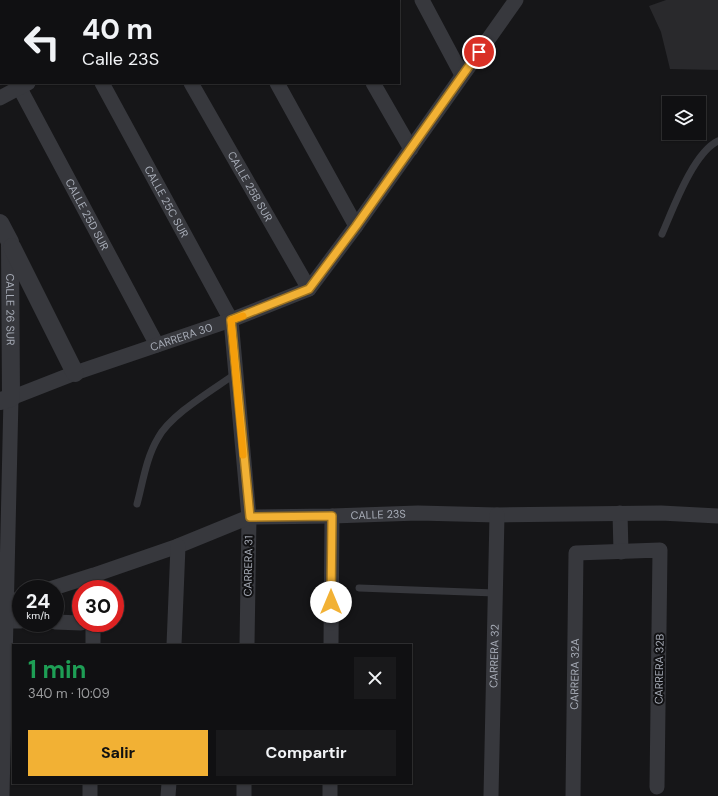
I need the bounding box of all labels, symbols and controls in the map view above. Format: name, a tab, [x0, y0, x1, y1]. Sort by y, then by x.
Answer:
text: 40 m	[82, 11, 153, 48]
icon: left	[16, 16, 68, 68]
pin	[462, 35, 496, 69]
icon: arrive	[468, 41, 490, 63]
text: Calle 23S	[82, 47, 159, 71]
map controls	[662, 96, 706, 140]
button: layers	[662, 96, 706, 140]
street label: CALLE 25B SUR	[225, 149, 276, 224]
street label: CALLE 25C SUR	[141, 163, 192, 240]
street label: CALLE 25D SUR	[62, 176, 112, 253]
street label: CALLE 26 SUR	[3, 273, 18, 346]
street label: CARRERA 30	[148, 320, 214, 354]
street label: CALLE 23S	[350, 506, 406, 522]
street label: CARRERA 31	[240, 535, 256, 597]
speed limit sign: 30	[72, 580, 124, 632]
position arrow	[310, 581, 352, 623]
text: 24	[26, 588, 50, 614]
text: km/h	[26, 609, 50, 622]
street label: CARRERA 32	[486, 624, 502, 688]
street label: CARRERA 32B	[651, 633, 667, 704]
street label: CARRERA 32A	[567, 638, 582, 710]
text: 1 min	[28, 654, 86, 685]
button: close	[354, 657, 396, 699]
text: 340 m · 10:09	[28, 685, 110, 702]
button: Salir	[28, 730, 208, 776]
button: Compartir	[216, 730, 396, 776]

